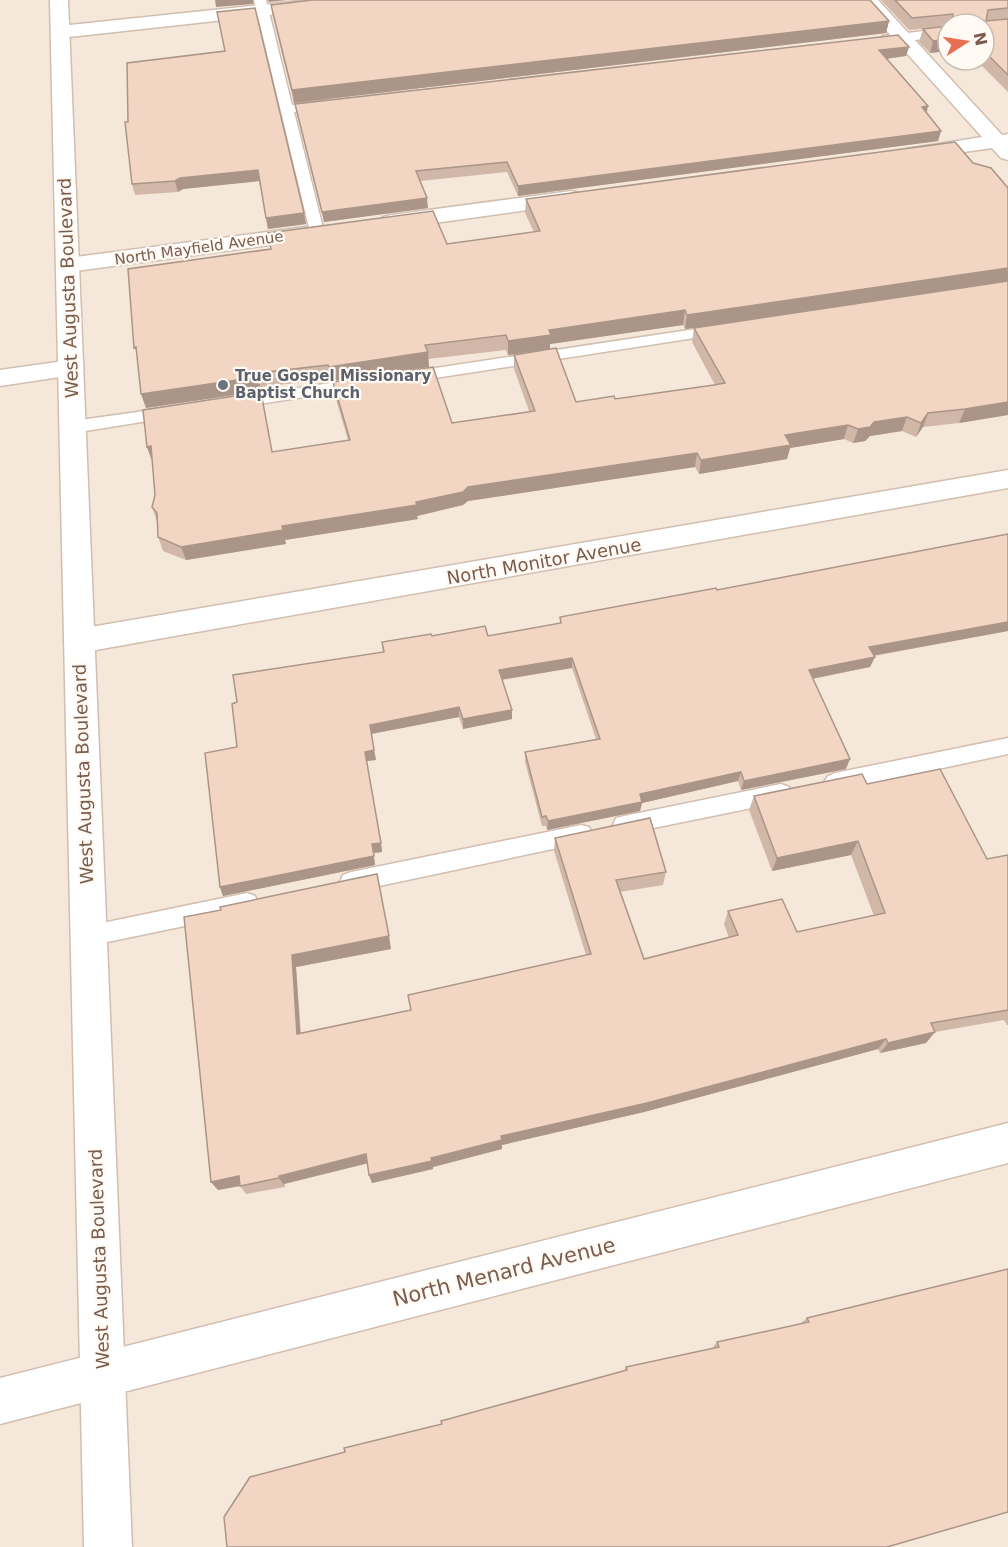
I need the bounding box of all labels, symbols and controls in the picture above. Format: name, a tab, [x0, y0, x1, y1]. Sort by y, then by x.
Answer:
north arrow	[936, 12, 996, 72]
text: N	[969, 30, 991, 48]
street label: West Augusta Boulevard	[54, 177, 82, 399]
street label: North Mayfield Avenue	[113, 227, 285, 269]
place label: True Gospel Missionary Baptist Church	[235, 367, 431, 402]
marker: True Gospel Missionary Baptist Church	[216, 378, 230, 392]
street label: North Monitor Avenue	[445, 534, 643, 588]
street label: West Augusta Boulevard	[69, 663, 97, 885]
street label: West Augusta Boulevard	[85, 1148, 113, 1370]
street label: North Menard Avenue	[390, 1233, 618, 1311]

